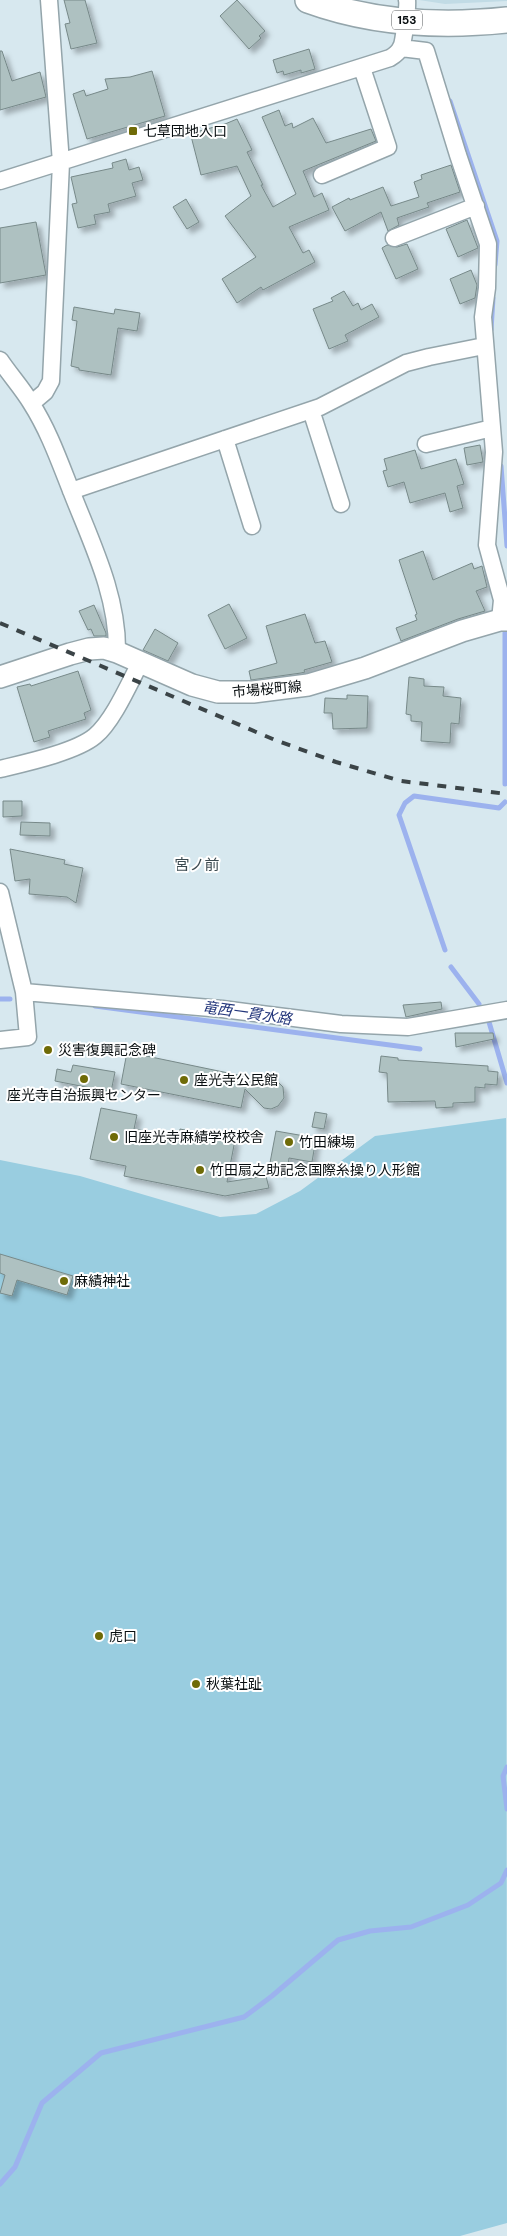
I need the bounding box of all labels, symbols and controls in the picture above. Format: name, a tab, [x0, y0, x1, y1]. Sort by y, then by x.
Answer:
road number: 153	[392, 10, 422, 30]
place label: 七草団地入口	[143, 122, 227, 140]
marker: 七草団地入口	[127, 125, 139, 137]
street label: 市場桜町線	[231, 677, 303, 701]
district label: 宮ノ前	[174, 855, 220, 875]
water label: 竜西一貫水路	[201, 997, 295, 1029]
place label: 災害復興記念碑	[58, 1041, 156, 1059]
marker: 災害復興記念碑	[42, 1044, 54, 1056]
place label: 座光寺公民館	[194, 1071, 278, 1089]
marker: 座光寺自治振興センター	[78, 1073, 90, 1085]
marker: 座光寺公民館	[178, 1074, 190, 1086]
place label: 座光寺自治振興センター	[7, 1086, 161, 1104]
place label: 旧座光寺麻績学校校舎	[124, 1128, 264, 1146]
marker: 旧座光寺麻績学校校舎	[108, 1131, 120, 1143]
place label: 竹田練場	[299, 1133, 355, 1151]
marker: 竹田練場	[283, 1136, 295, 1148]
place label: 竹田扇之助記念国際糸操り人形館	[210, 1161, 420, 1179]
marker: 竹田扇之助記念国際糸操り人形館	[194, 1164, 206, 1176]
place label: 麻績神社	[74, 1272, 130, 1290]
marker: 麻績神社	[58, 1275, 70, 1287]
place label: 虎口	[109, 1627, 137, 1645]
marker: 虎口	[93, 1630, 105, 1642]
place label: 秋葉社趾	[206, 1675, 262, 1693]
marker: 秋葉社趾	[190, 1678, 202, 1690]

